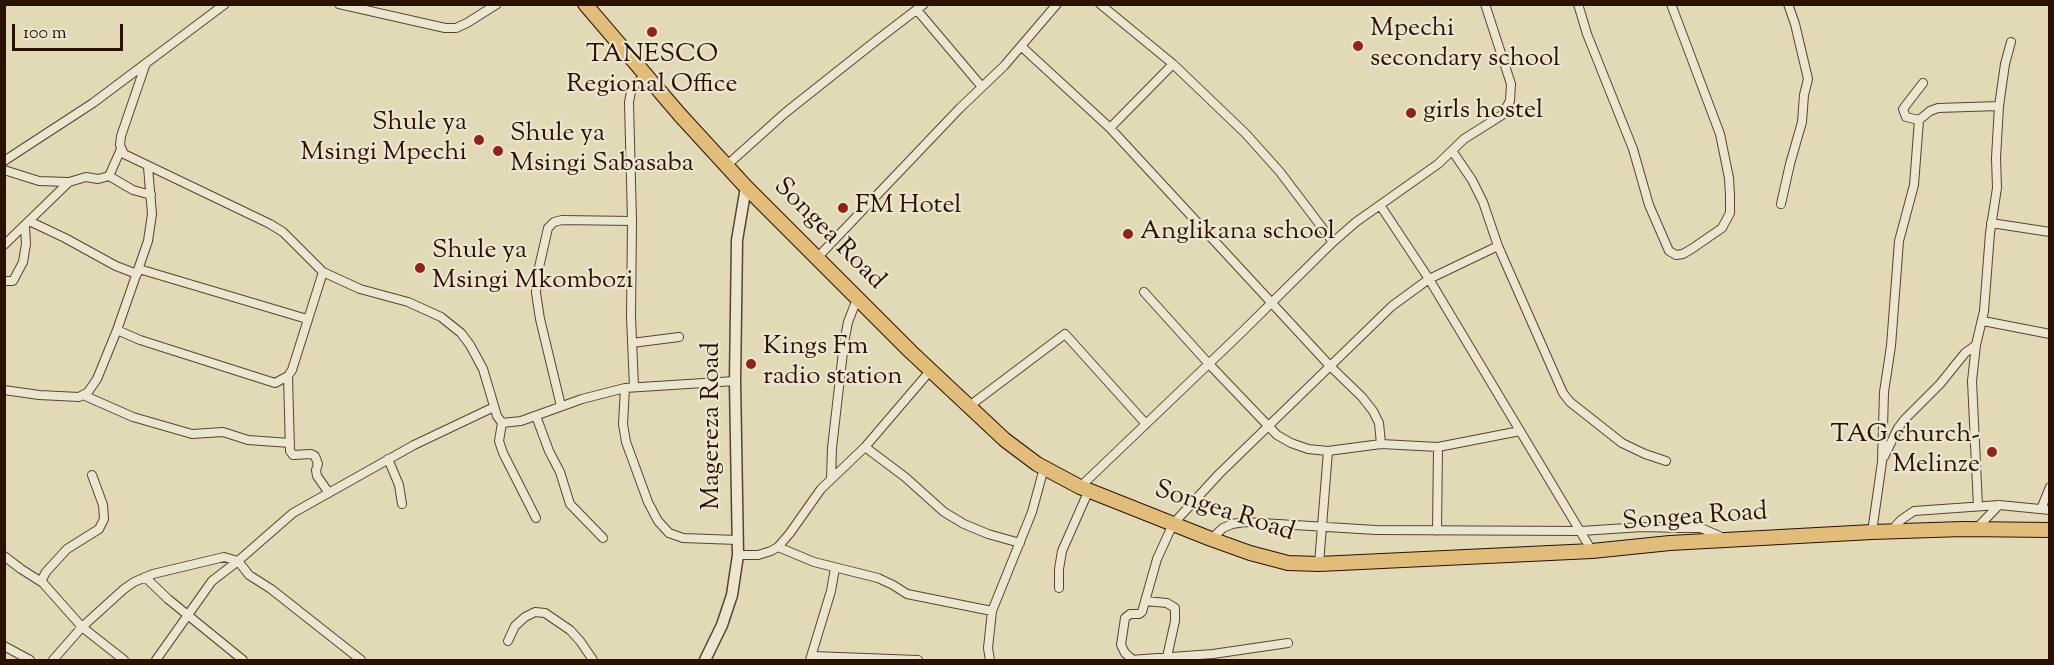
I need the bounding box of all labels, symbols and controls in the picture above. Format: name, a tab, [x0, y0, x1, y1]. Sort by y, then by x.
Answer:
scale bar	[15, 12, 126, 50]
place label: Mpechi secondary school	[1370, 15, 1560, 76]
text: 100 m	[23, 21, 67, 47]
marker: TANESCO Regional Office	[645, 25, 659, 39]
marker: Mpechi secondary school	[1351, 39, 1365, 53]
place label: TANESCO Regional Office	[566, 41, 738, 102]
place label: girls hostel	[1423, 97, 1543, 129]
marker: girls hostel	[1404, 106, 1418, 120]
place label: Shule ya Msingi Mpechi	[300, 109, 467, 170]
place label: Shule ya Msingi Sabasaba	[510, 120, 694, 182]
marker: Shule ya Msingi Mpechi	[472, 133, 486, 147]
marker: Shule ya Msingi Sabasaba	[491, 144, 505, 158]
street label: Songea Road	[766, 173, 890, 297]
place label: FM Hotel	[855, 192, 962, 224]
marker: FM Hotel	[836, 201, 850, 215]
place label: Anglikana school	[1140, 218, 1335, 250]
marker: Anglikana school	[1121, 227, 1135, 241]
place label: Shule ya Msingi Mkombozi	[432, 237, 633, 298]
marker: Shule ya Msingi Mkombozi	[413, 261, 427, 275]
place label: Kings Fm radio station	[763, 333, 903, 394]
street label: Magereza Road	[698, 342, 730, 510]
marker: Kings Fm radio station	[744, 357, 758, 371]
place label: TAG church- Melinze	[1831, 421, 1980, 482]
marker: TAG church- Melinze	[1985, 445, 1999, 459]
street label: Songea Road	[1150, 476, 1298, 550]
street label: Songea Road	[1621, 498, 1769, 540]

